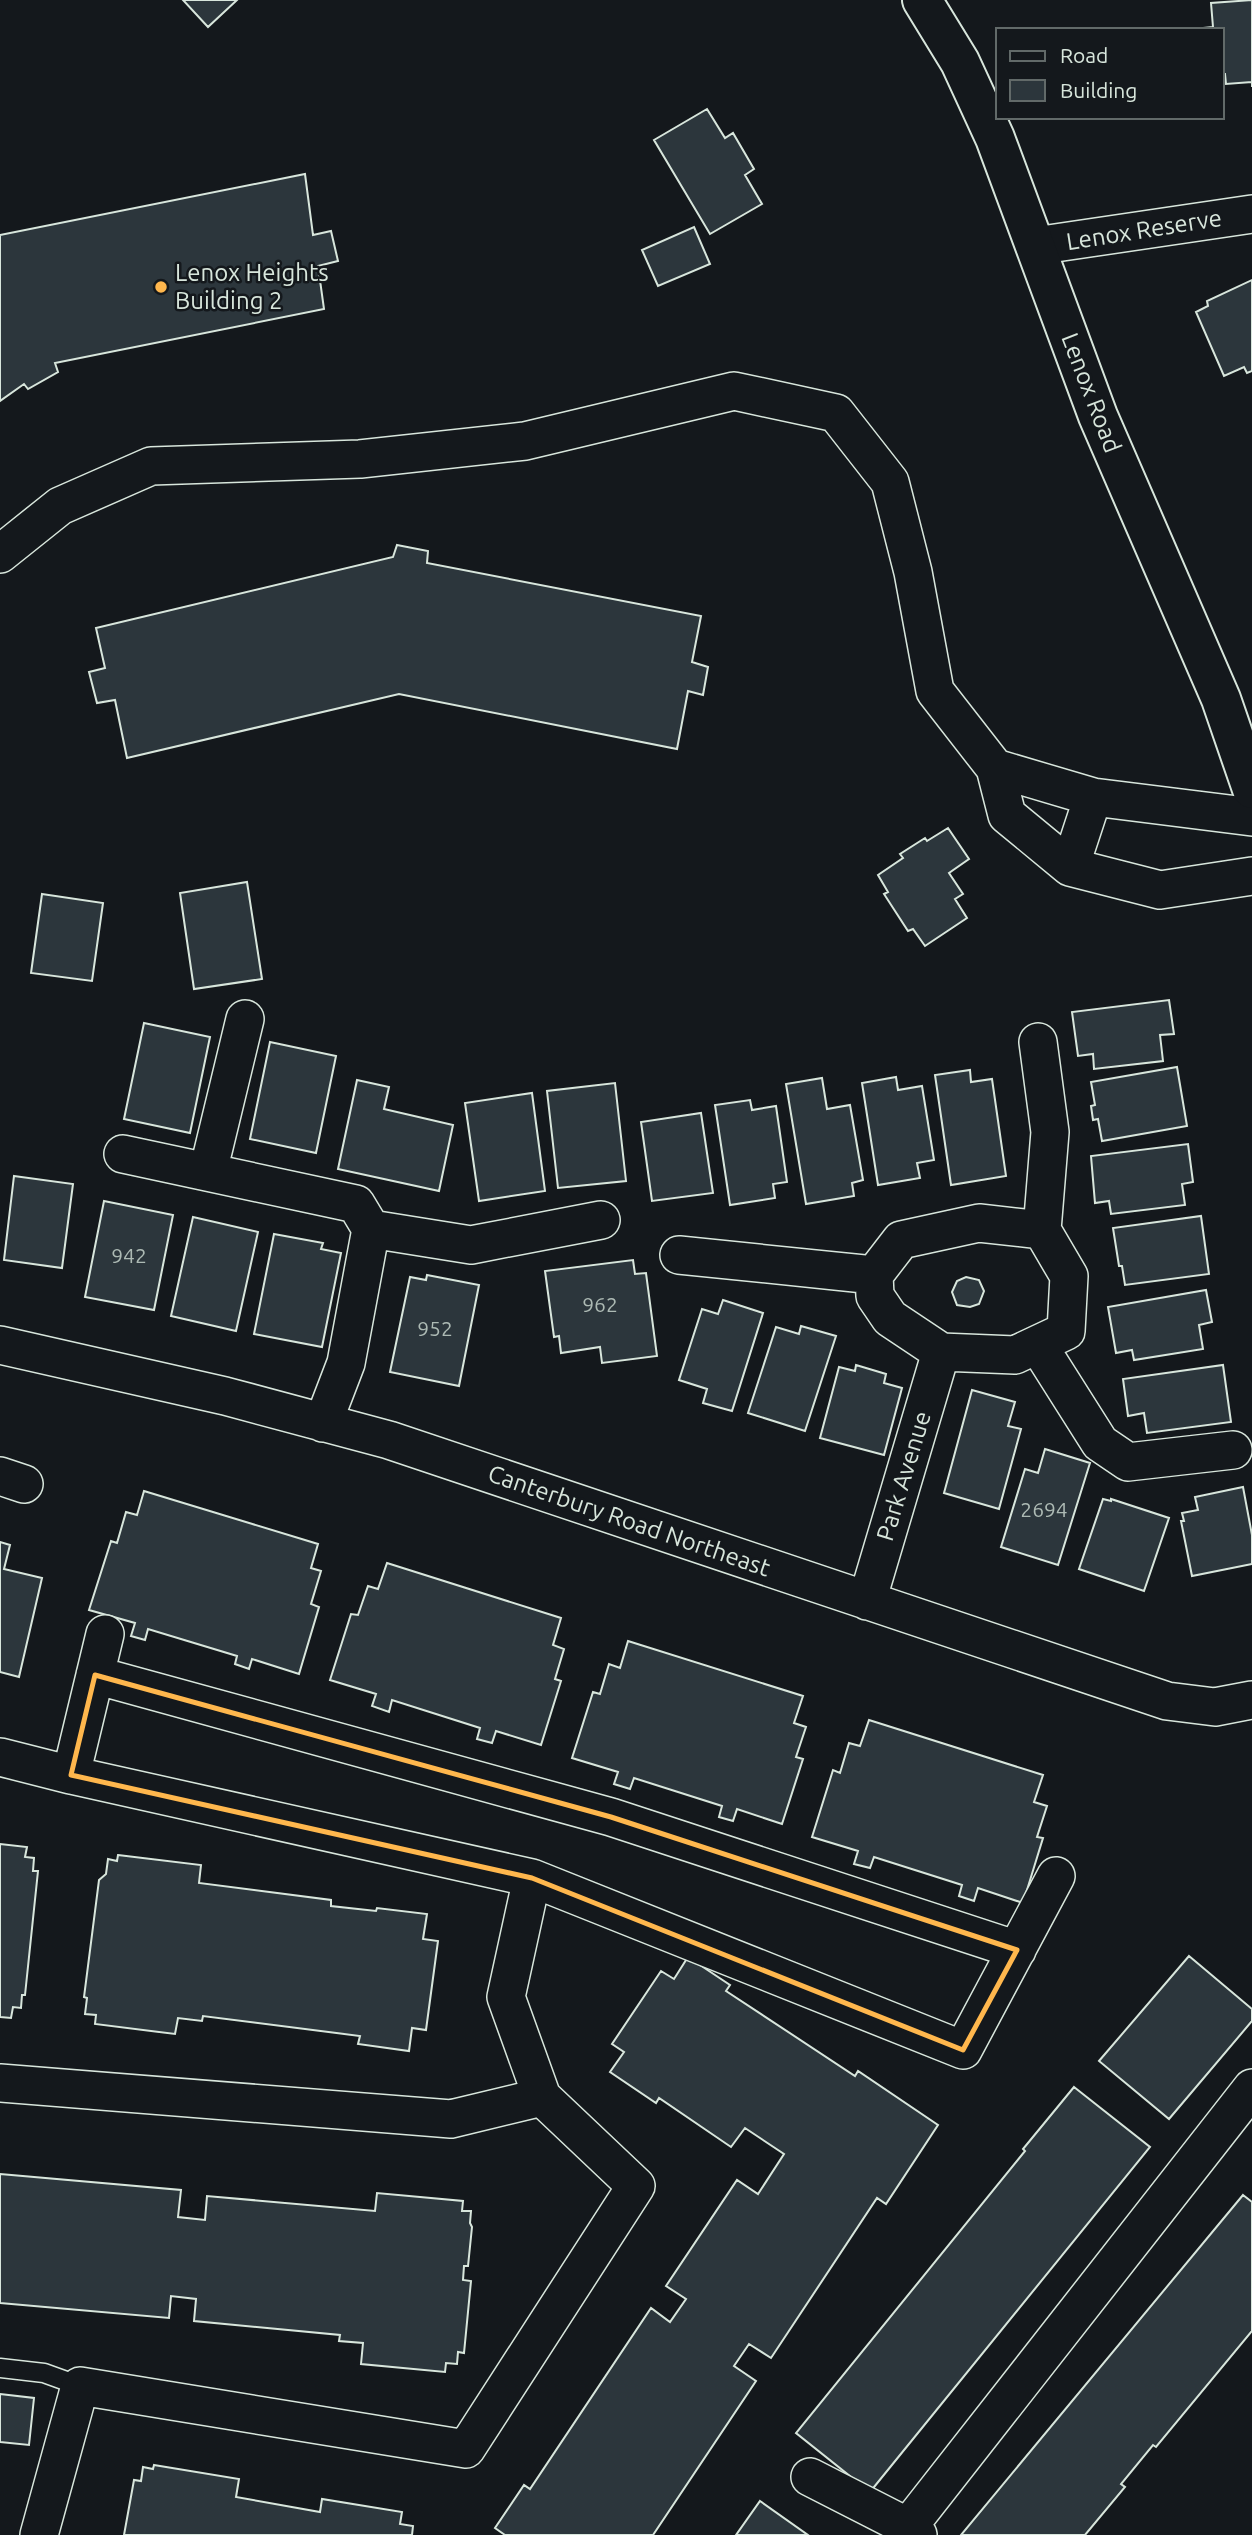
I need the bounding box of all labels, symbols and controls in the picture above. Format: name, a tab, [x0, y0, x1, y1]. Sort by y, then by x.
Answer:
legend	[996, 28, 1224, 119]
text: Road	[1060, 43, 1108, 67]
text: Building	[1060, 78, 1137, 102]
street label: Lenox Reserve	[1064, 204, 1224, 255]
place label: Lenox Heights Building 2	[175, 259, 329, 314]
marker: Lenox Heights Building 2	[153, 279, 169, 295]
street label: Lenox Road	[1056, 329, 1127, 456]
house number: 942	[111, 1243, 147, 1267]
house number: 962	[582, 1292, 618, 1316]
house number: 952	[417, 1316, 453, 1340]
street label: Park Avenue	[871, 1408, 936, 1544]
street label: Canterbury Road Northeast	[485, 1459, 774, 1582]
house number: 2694	[1020, 1497, 1068, 1521]

